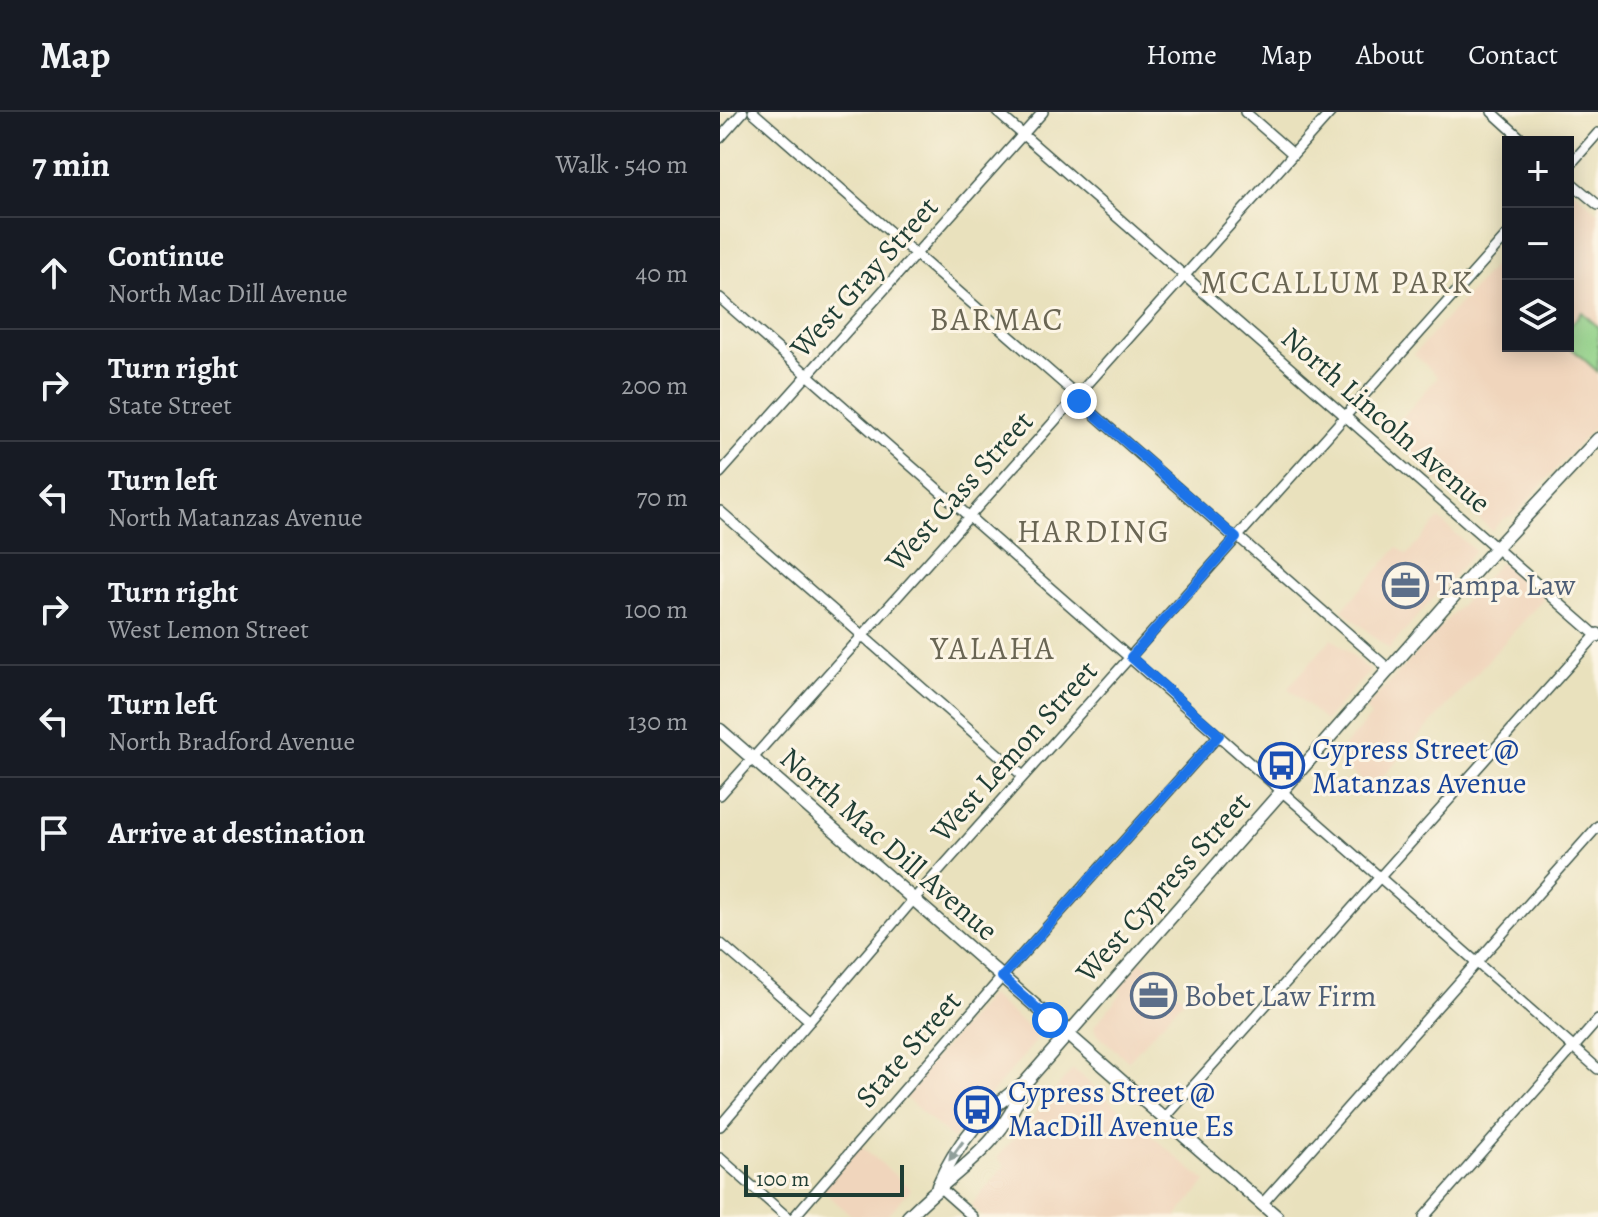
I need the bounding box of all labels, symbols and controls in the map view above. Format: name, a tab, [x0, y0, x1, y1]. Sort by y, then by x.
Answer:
text: Map	[40, 29, 110, 81]
text: Home	[1146, 36, 1217, 74]
text: Map	[1261, 36, 1312, 74]
text: About	[1356, 36, 1424, 74]
text: Contact	[1468, 36, 1558, 74]
map controls	[1502, 136, 1574, 352]
button: +	[1502, 136, 1574, 208]
text: 7 min	[32, 141, 110, 188]
text: Walk · 540 m	[555, 147, 688, 182]
street label: West Gray Street	[780, 188, 947, 367]
button: −	[1502, 208, 1574, 280]
text: Continue	[108, 236, 224, 276]
icon: ahead	[32, 251, 76, 295]
text: 40 m	[636, 256, 688, 291]
district label: MCCALLUM PARK	[1200, 260, 1474, 304]
text: North Mac Dill Avenue	[108, 276, 348, 311]
button: layers	[1502, 280, 1574, 352]
district label: BARMAC	[930, 297, 1064, 341]
street label: North Lincoln Avenue	[1273, 318, 1499, 522]
text: Turn right	[108, 348, 238, 388]
icon: right	[32, 363, 76, 407]
text: 200 m	[621, 368, 688, 403]
route end	[1061, 383, 1097, 419]
text: State Street	[108, 388, 232, 423]
street label: West Cass Street	[875, 402, 1042, 581]
text: Turn left	[108, 460, 217, 500]
icon: left	[32, 475, 76, 519]
text: 70 m	[636, 480, 688, 515]
text: North Matanzas Avenue	[108, 500, 363, 535]
district label: HARDING	[1017, 509, 1171, 553]
office icon: Tampa Law	[1381, 561, 1429, 609]
place label: Tampa Law	[1436, 565, 1576, 605]
text: Turn right	[108, 572, 238, 612]
icon: right	[32, 587, 76, 631]
text: 100 m	[625, 592, 688, 627]
text: West Lemon Street	[108, 612, 309, 647]
district label: YALAHA	[930, 626, 1055, 670]
street label: West Lemon Street	[921, 651, 1106, 851]
text: Turn left	[108, 684, 217, 724]
icon: left	[32, 699, 76, 743]
text: 130 m	[628, 704, 688, 739]
text: North Bradford Avenue	[108, 724, 355, 759]
place label: Cypress Street @ Matanzas Avenue	[1312, 729, 1527, 803]
street label: North Mac Dill Avenue	[772, 738, 1006, 950]
bus stop icon: Cypress Street @ Matanzas Avenue	[1257, 742, 1305, 790]
street label: West Cypress Street	[1066, 783, 1259, 991]
icon: arrive	[32, 811, 76, 855]
text: Arrive at destination	[108, 813, 365, 853]
office icon: Bobet Law Firm	[1129, 972, 1177, 1020]
place label: Bobet Law Firm	[1184, 976, 1376, 1016]
street label: State Street	[846, 982, 970, 1116]
route start	[1032, 1002, 1068, 1038]
place label: Cypress Street @ MacDill Avenue Es	[1008, 1072, 1234, 1146]
bus stop icon: Cypress Street @ MacDill Avenue Es	[953, 1085, 1001, 1133]
one-way arrow	[949, 1140, 964, 1161]
scale bar	[744, 1161, 904, 1197]
text: 100 m	[756, 1164, 810, 1194]

